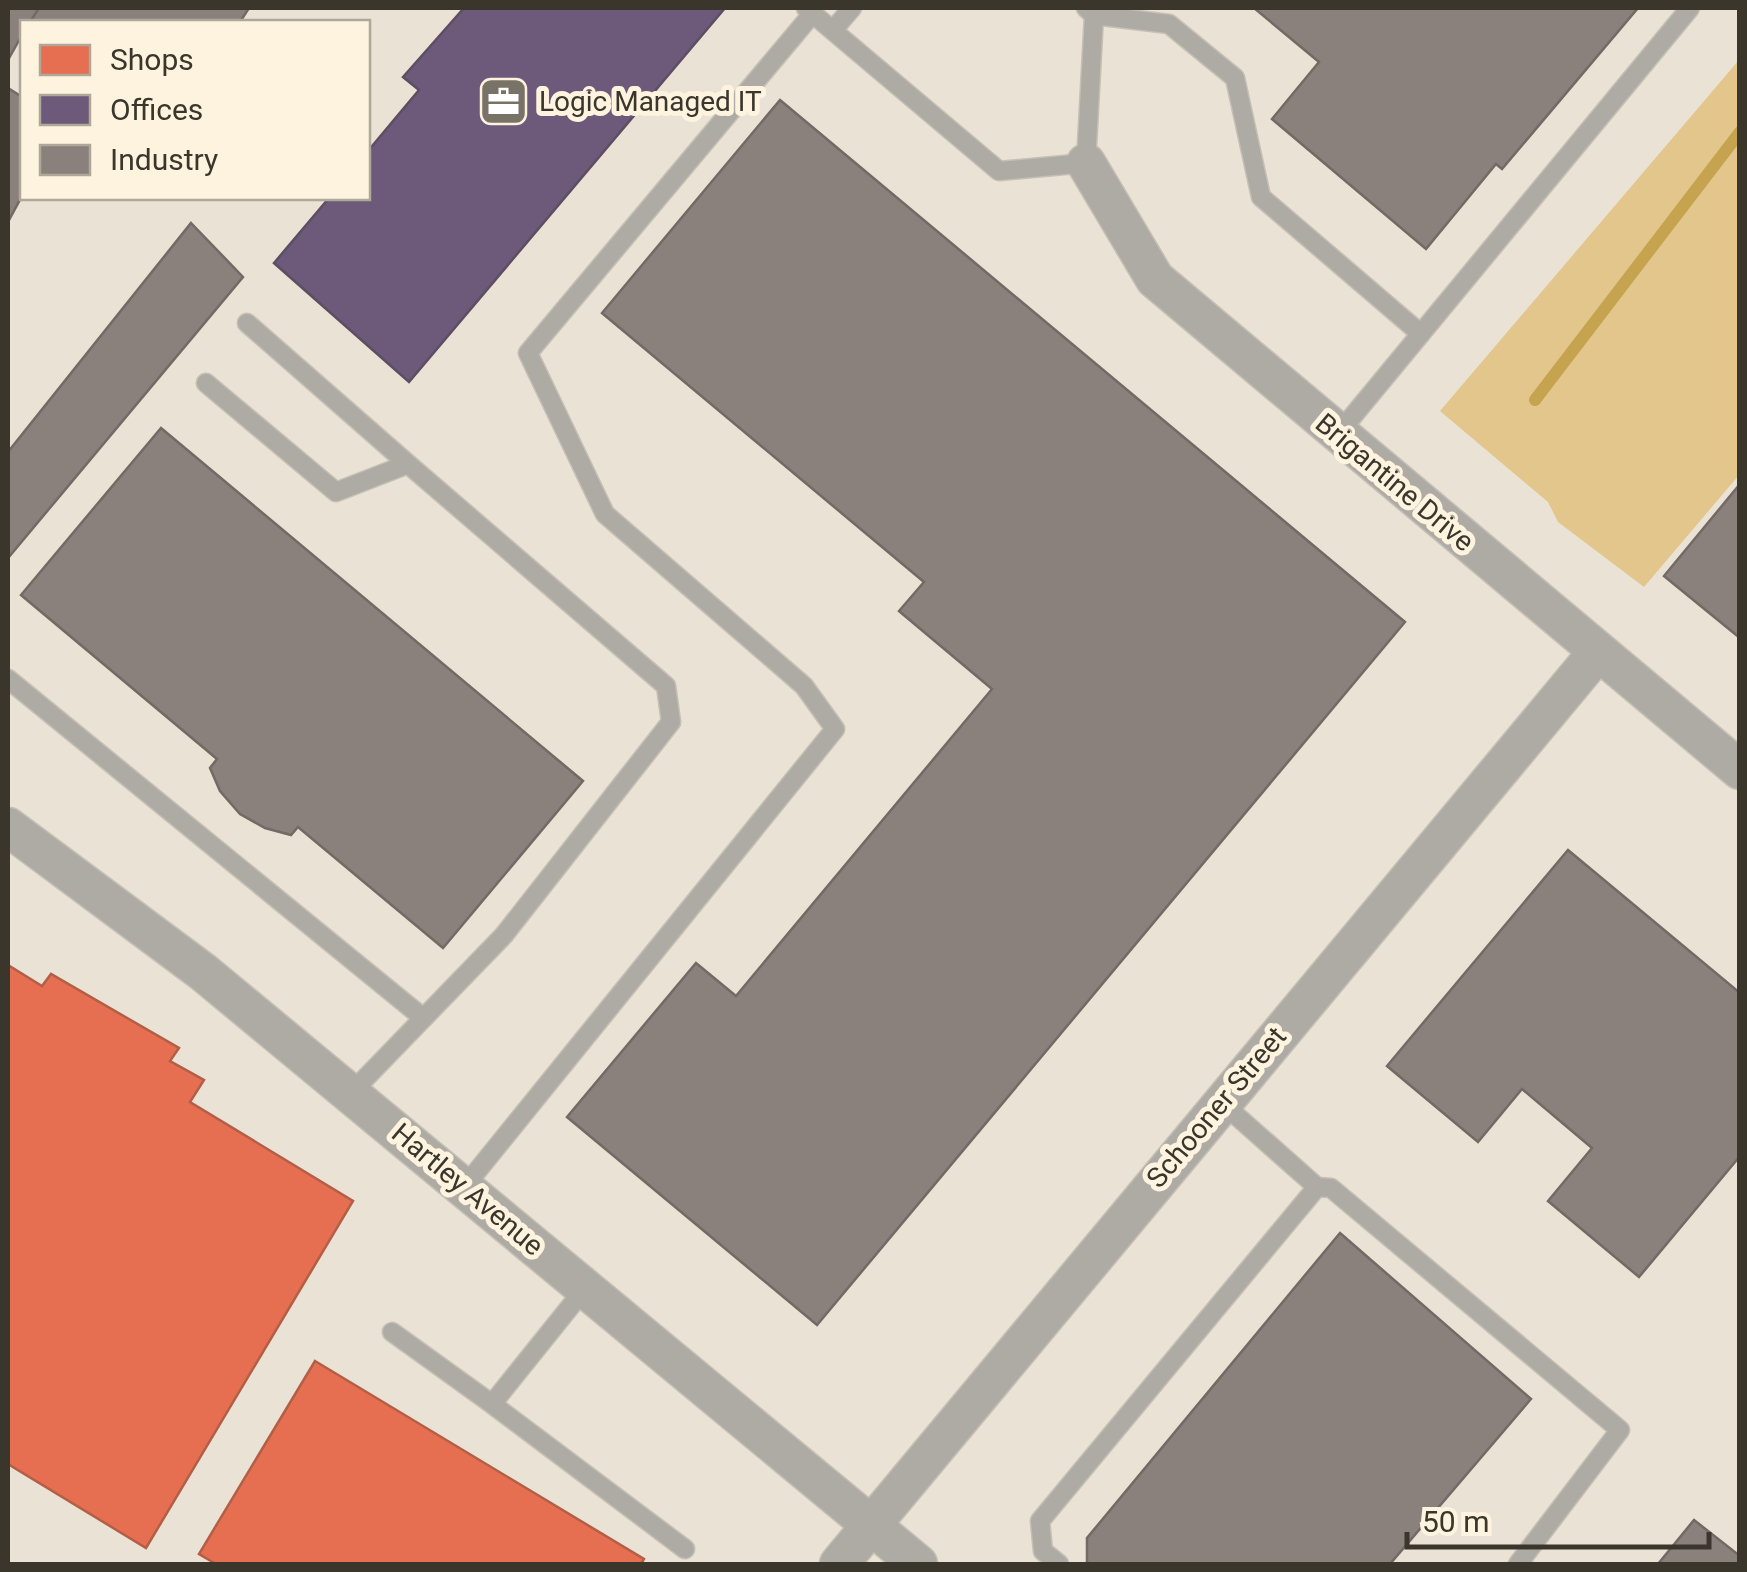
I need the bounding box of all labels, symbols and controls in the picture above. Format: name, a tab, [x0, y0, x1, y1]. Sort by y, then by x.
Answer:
legend	[20, 20, 370, 200]
text: Shops	[110, 42, 194, 77]
office icon: Logic Managed IT	[478, 75, 530, 127]
place label: Logic Managed IT	[539, 85, 762, 118]
text: Offices	[110, 92, 203, 127]
text: Industry	[110, 142, 218, 177]
street label: Brigantine Drive	[1309, 407, 1480, 558]
street label: Schooner Street	[1140, 1020, 1293, 1194]
street label: Hartley Avenue	[385, 1116, 550, 1262]
scale bar	[1407, 1487, 1710, 1549]
text: 50 m	[1422, 1504, 1489, 1539]

